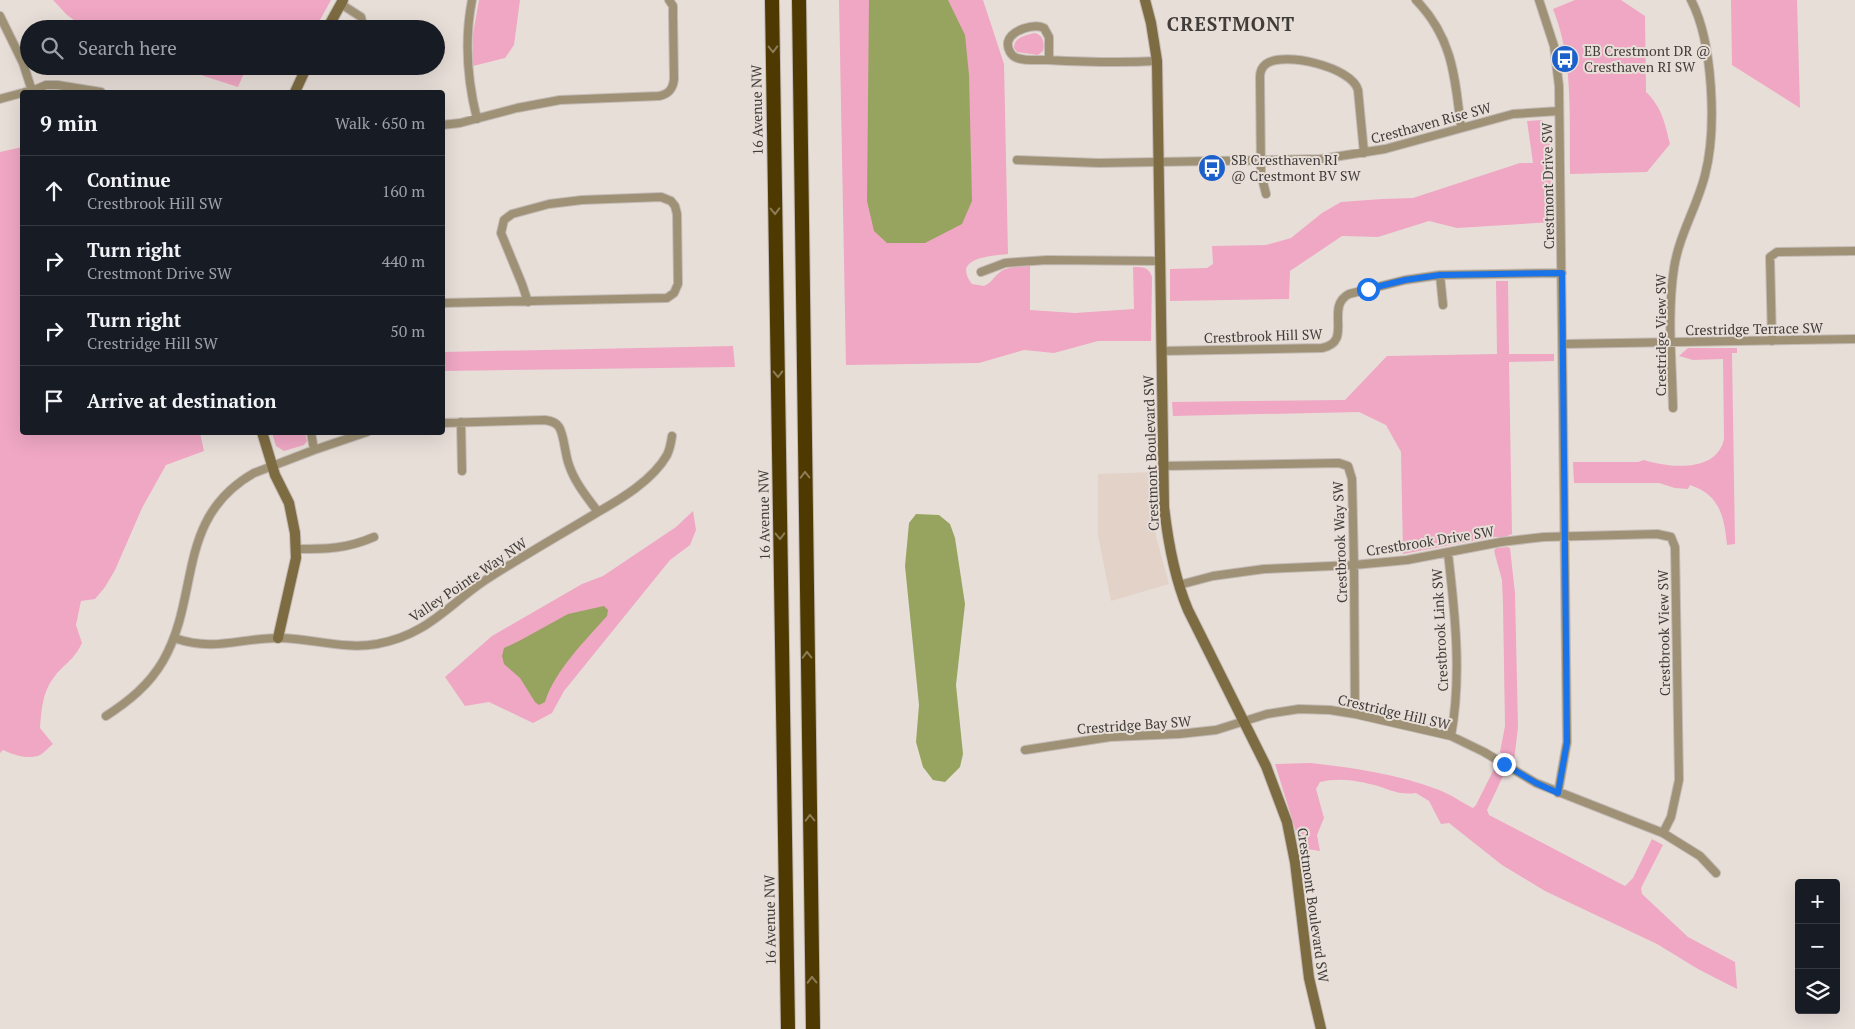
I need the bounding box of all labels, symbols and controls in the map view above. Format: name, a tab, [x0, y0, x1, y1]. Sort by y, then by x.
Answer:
district label: CRESTMONT	[1167, 11, 1295, 36]
search box	[20, 20, 445, 75]
icon: search	[38, 34, 66, 62]
text: Search here	[78, 35, 177, 60]
place label: EB Crestmont DR @ Cresthaven RI SW	[1584, 41, 1711, 76]
bus stop icon: EB Crestmont DR @ Cresthaven RI SW	[1550, 44, 1580, 74]
one-way arrow	[768, 45, 778, 53]
street label: 16 Avenue NW	[746, 64, 767, 155]
street label: Cresthaven Rise SW	[1369, 97, 1494, 148]
text: 9 min	[40, 109, 97, 137]
text: Walk · 650 m	[335, 112, 425, 134]
street label: Crestmont Drive SW	[1537, 122, 1558, 250]
place label: SB Cresthaven RI @ Crestmont BV SW	[1231, 150, 1361, 185]
bus stop icon: SB Cresthaven RI @ Crestmont BV SW	[1197, 153, 1227, 183]
text: Continue	[87, 167, 171, 192]
icon: ahead	[40, 177, 68, 205]
text: 160 m	[382, 180, 425, 202]
text: Crestbrook Hill SW	[87, 192, 223, 214]
one-way arrow	[770, 208, 780, 215]
text: Turn right	[87, 237, 181, 262]
icon: right	[40, 247, 68, 275]
text: 440 m	[382, 250, 425, 272]
text: Crestmont Drive SW	[87, 262, 232, 284]
street label: Crestridge View SW	[1651, 273, 1670, 396]
route start	[1357, 278, 1380, 301]
text: Turn right	[87, 307, 181, 332]
icon: right	[40, 317, 68, 345]
street label: Crestridge Terrace SW	[1685, 318, 1824, 339]
text: 50 m	[390, 320, 425, 342]
street label: Crestbrook Hill SW	[1203, 324, 1324, 347]
text: Crestridge Hill SW	[87, 332, 218, 354]
one-way arrow	[772, 370, 783, 378]
street label: Crestmont Boulevard SW	[1138, 374, 1163, 531]
icon: arrive	[40, 387, 68, 415]
text: Arrive at destination	[87, 388, 276, 413]
street label: 16 Avenue NW	[753, 469, 774, 560]
one-way arrow	[800, 471, 810, 479]
street label: Crestbrook Way SW	[1328, 480, 1351, 603]
street label: Crestbrook Drive SW	[1365, 521, 1496, 560]
one-way arrow	[775, 532, 785, 540]
street label: Valley Pointe Way NW	[405, 533, 531, 626]
street label: Crestbrook Link SW	[1427, 567, 1452, 692]
street label: Crestbrook View SW	[1653, 569, 1674, 696]
one-way arrow	[802, 651, 812, 659]
street label: Crestridge Hill SW	[1336, 689, 1453, 734]
street label: Crestridge Bay SW	[1076, 711, 1193, 738]
route end	[1493, 753, 1516, 776]
one-way arrow	[805, 814, 815, 822]
street label: Crestmont Boulevard SW	[1293, 826, 1334, 984]
street label: 16 Avenue NW	[759, 874, 780, 965]
map controls	[1795, 879, 1840, 1014]
button: +	[1795, 879, 1840, 924]
button: −	[1795, 924, 1840, 969]
button: layers	[1795, 969, 1840, 1014]
one-way arrow	[807, 976, 818, 984]

